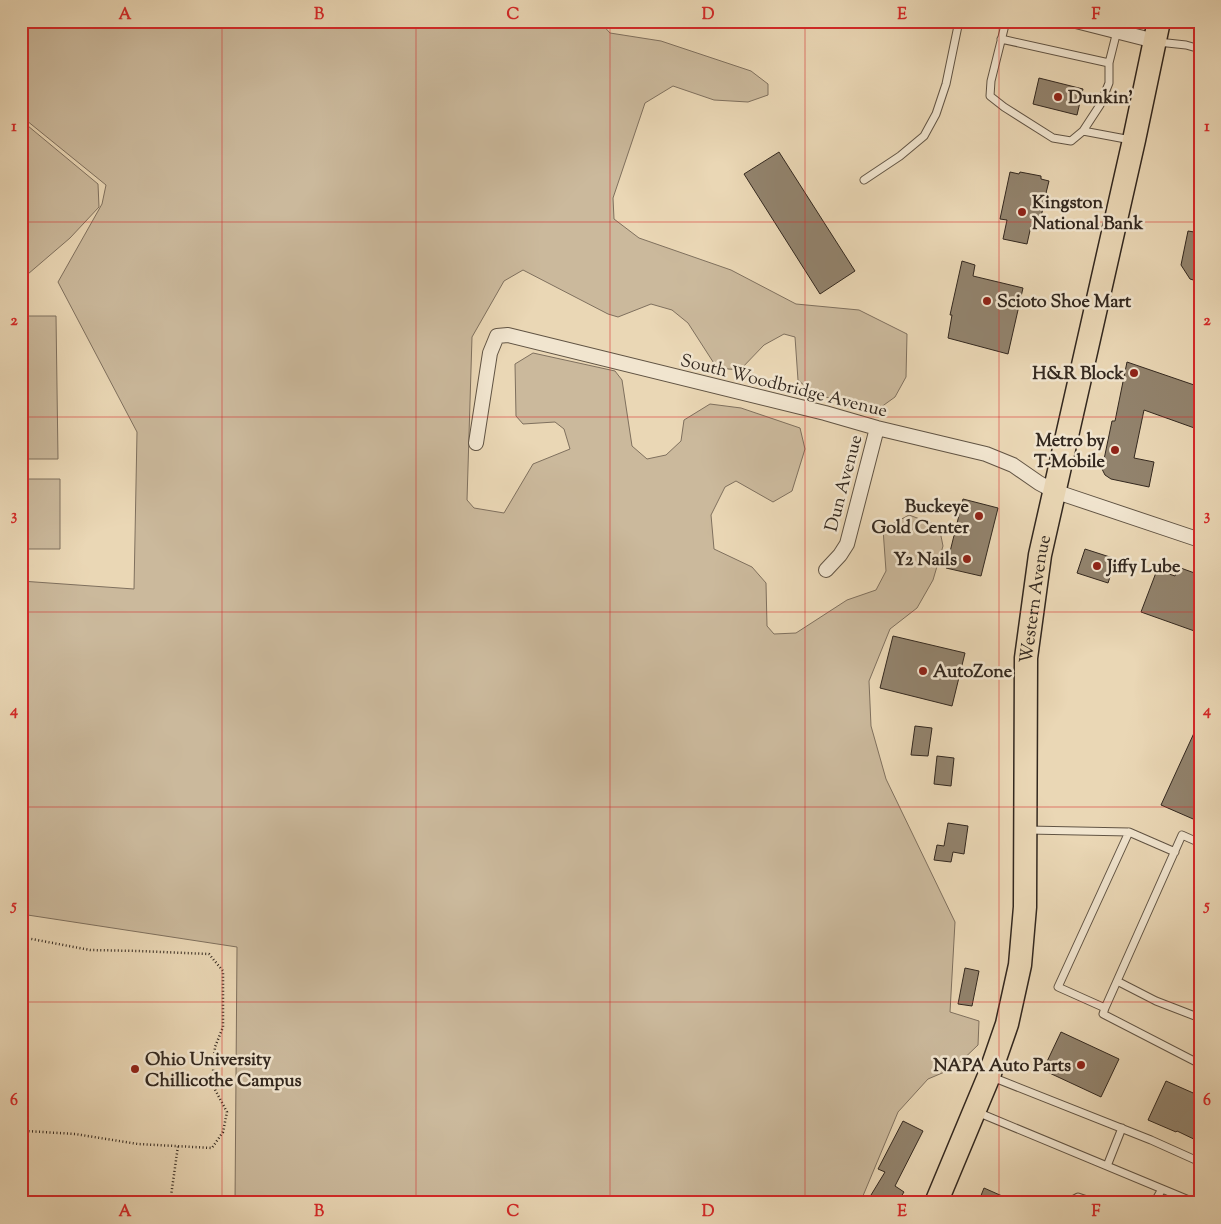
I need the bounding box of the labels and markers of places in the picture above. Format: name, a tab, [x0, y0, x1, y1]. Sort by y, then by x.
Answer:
place label: Dunkin'	[1068, 86, 1133, 112]
marker: Dunkin'	[1052, 91, 1064, 103]
place label: Kingston National Bank	[1032, 191, 1143, 238]
marker: Kingston National Bank	[1016, 206, 1028, 218]
place label: Scioto Shoe Mart	[997, 290, 1132, 316]
marker: Scioto Shoe Mart	[981, 295, 993, 307]
place label: H&R Block	[1032, 362, 1124, 388]
marker: H&R Block	[1128, 367, 1140, 379]
place label: Metro by T-Mobile	[1034, 429, 1106, 476]
marker: Metro by T-Mobile	[1109, 444, 1121, 456]
place label: Buckeye Gold Center	[872, 495, 970, 542]
marker: Buckeye Gold Center	[973, 510, 985, 522]
place label: Y2 Nails	[894, 548, 957, 574]
marker: Y2 Nails	[961, 553, 973, 565]
place label: Jiffy Lube	[1105, 555, 1181, 581]
marker: Jiffy Lube	[1091, 560, 1103, 572]
place label: AutoZone	[933, 660, 1013, 686]
marker: AutoZone	[917, 665, 929, 677]
place label: Ohio University Chillicothe Campus	[145, 1048, 302, 1095]
place label: NAPA Auto Parts	[933, 1054, 1071, 1080]
marker: NAPA Auto Parts	[1075, 1059, 1087, 1071]
marker: Ohio University Chillicothe Campus	[129, 1063, 141, 1075]

